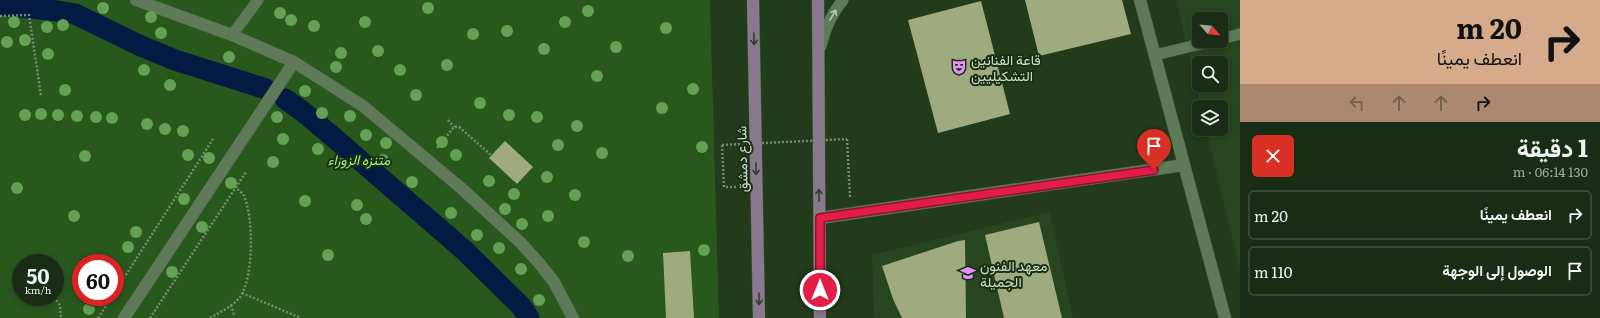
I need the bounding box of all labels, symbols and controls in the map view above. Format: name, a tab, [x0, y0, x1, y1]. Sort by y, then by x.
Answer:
text: 20 m	[1456, 6, 1522, 48]
one-way arrow	[829, 9, 837, 21]
north arrow	[1192, 12, 1228, 48]
map controls	[1192, 12, 1228, 136]
icon: right	[1536, 16, 1588, 68]
one-way arrow	[750, 32, 758, 45]
text: انعطف يمينًا	[1437, 44, 1522, 71]
place label: قاعة الفنانين التشكيليين	[971, 49, 1041, 85]
button: search	[1192, 56, 1228, 92]
theatre icon: قاعة الفنانين التشكيليين	[950, 58, 968, 76]
icon: left	[1346, 92, 1368, 114]
icon: ahead	[1388, 92, 1410, 114]
icon: ahead	[1430, 92, 1452, 114]
icon: right	[1472, 92, 1494, 114]
button: layers	[1192, 100, 1228, 136]
street label: شارع دمشق	[730, 126, 754, 192]
pin	[1137, 129, 1171, 170]
text: 1 دقيقة	[1517, 129, 1588, 164]
icon: arrive	[1143, 135, 1165, 157]
button: close	[1252, 135, 1294, 177]
park label: متنزه الزوراء	[328, 149, 391, 169]
one-way arrow	[752, 162, 760, 175]
text: 130 m · 06:14	[1513, 162, 1588, 181]
one-way arrow	[815, 189, 823, 202]
text: انعطف يمينًا	[1480, 202, 1552, 225]
text: 20 m	[1254, 204, 1288, 227]
icon: right	[1564, 204, 1586, 226]
speed limit sign: 60	[72, 254, 124, 306]
place label: معهد الفنون الجميلة	[980, 255, 1047, 291]
text: الوصول إلى الوجهة	[1442, 258, 1552, 281]
text: 50	[26, 260, 50, 290]
text: 110 m	[1254, 260, 1292, 283]
icon: arrive	[1564, 260, 1586, 282]
school or university icon: معهد الفنون الجميلة	[959, 264, 977, 282]
position arrow	[799, 269, 841, 311]
text: km/h	[25, 282, 51, 297]
one-way arrow	[755, 292, 763, 305]

